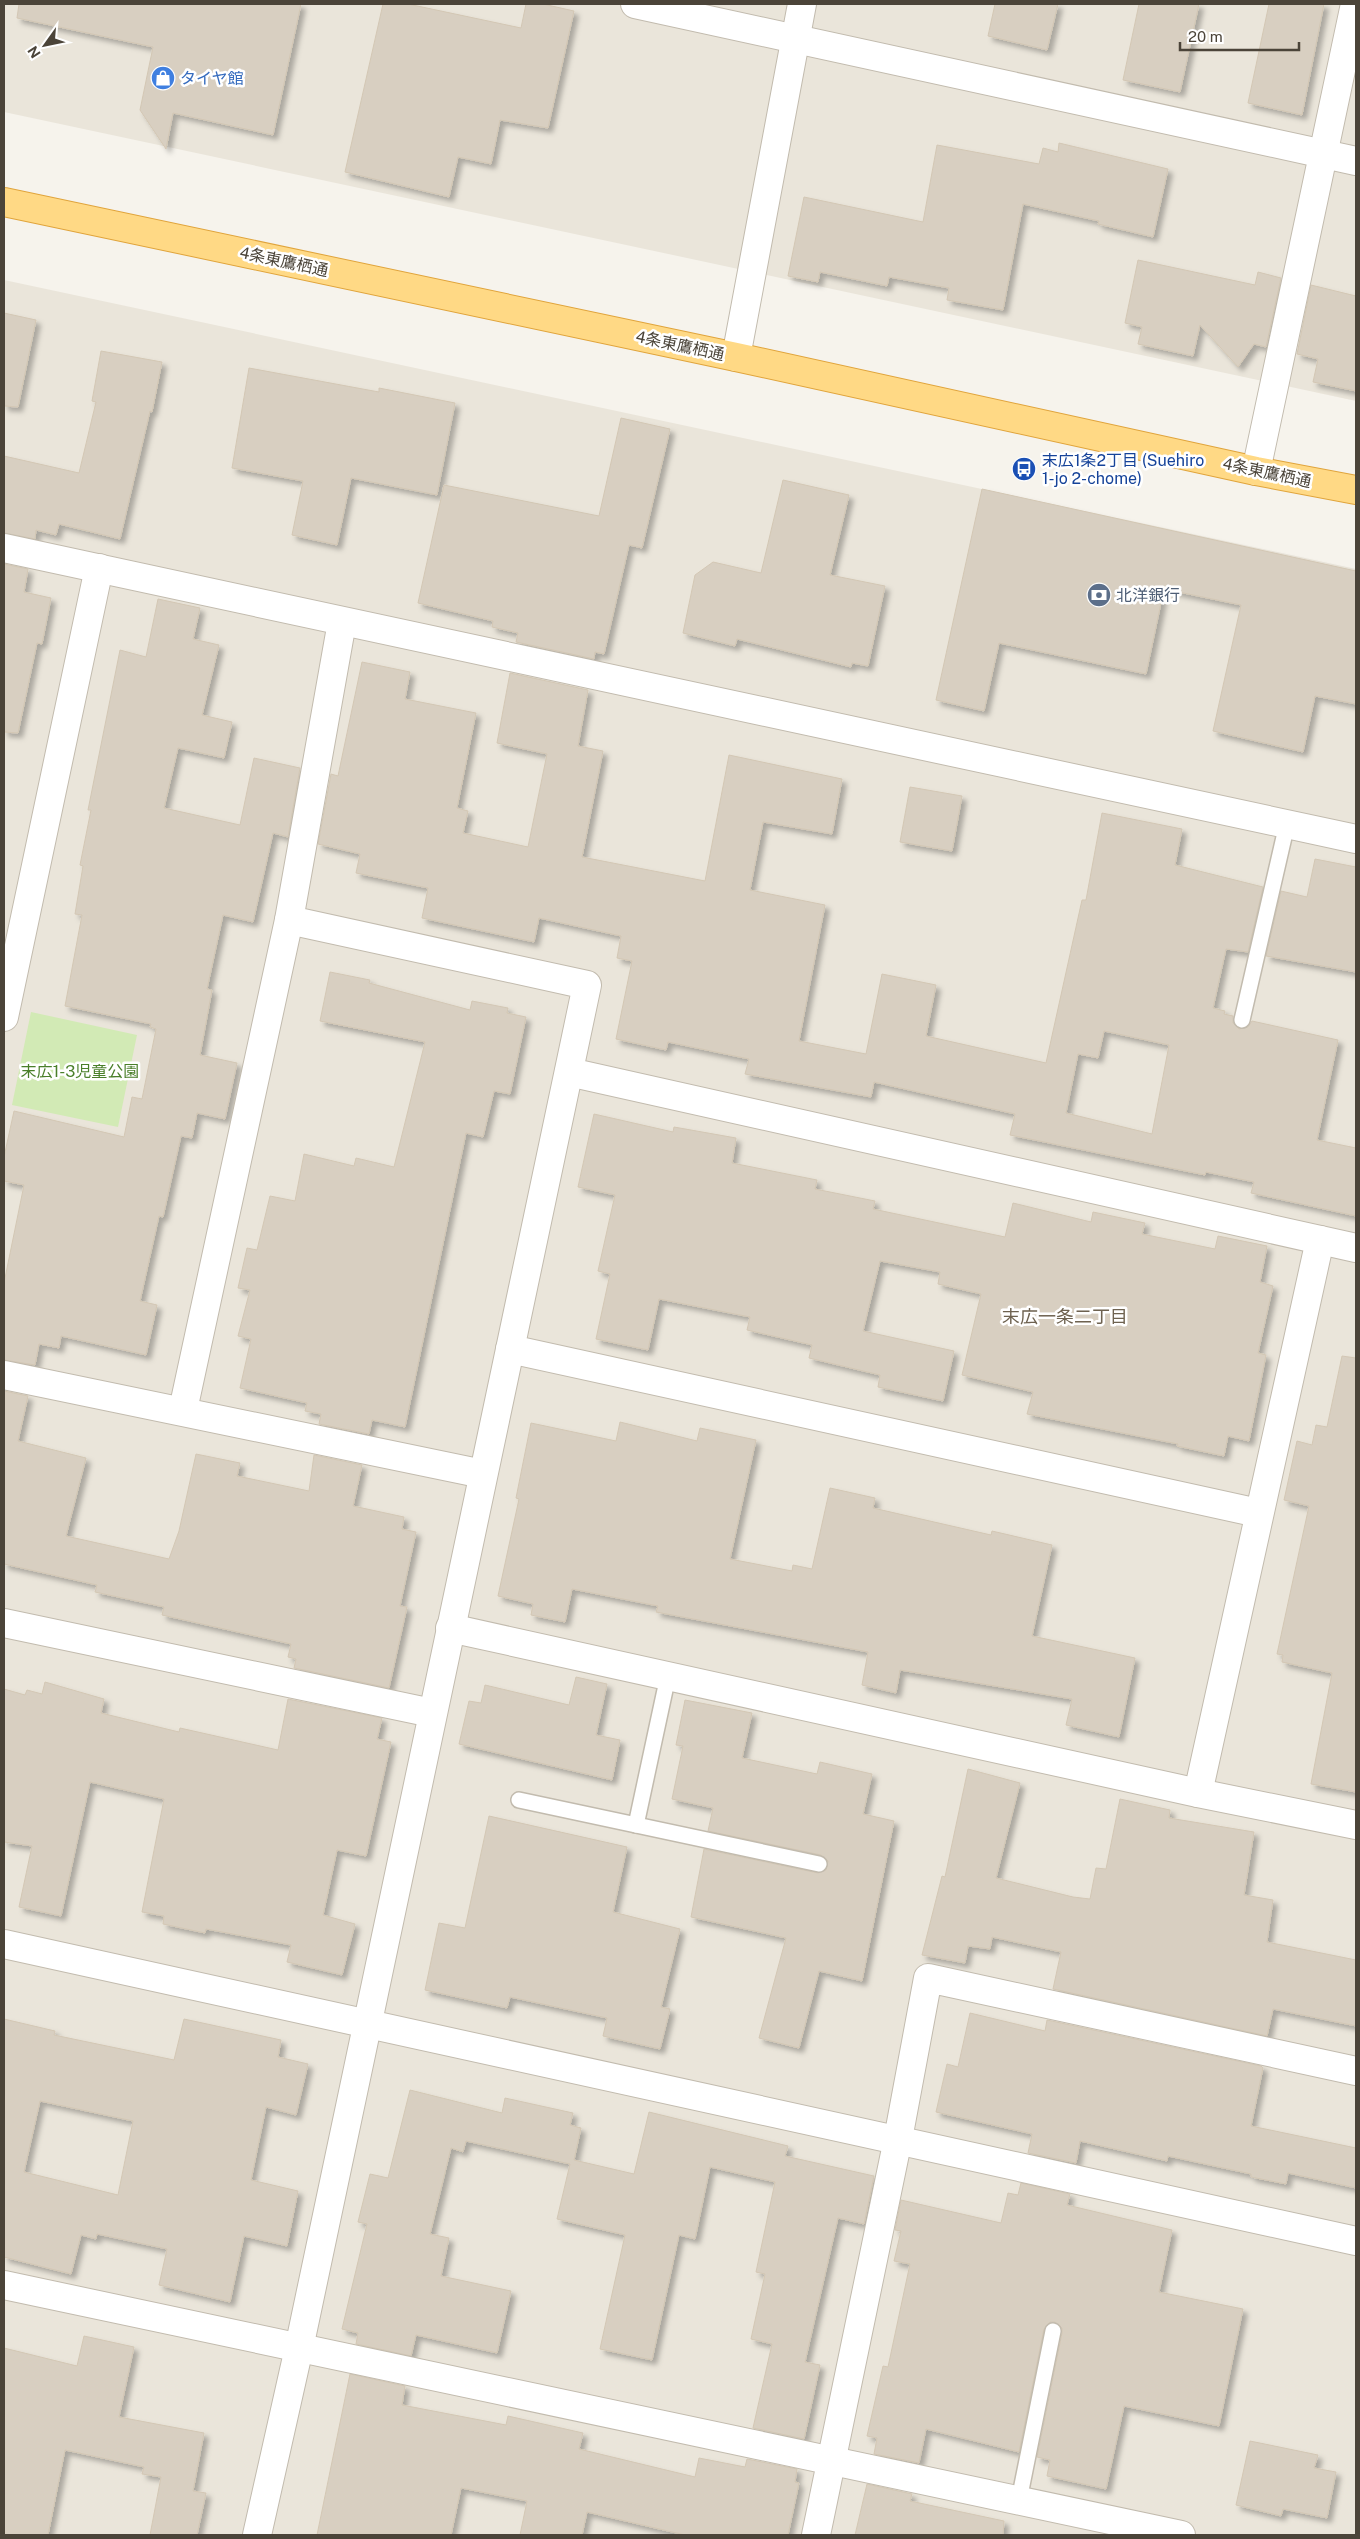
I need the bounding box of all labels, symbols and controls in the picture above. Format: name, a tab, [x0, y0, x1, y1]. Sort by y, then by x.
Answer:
north arrow	[20, 20, 70, 70]
scale bar	[1180, 20, 1299, 52]
text: 20 m	[1188, 28, 1223, 45]
text: N	[24, 43, 44, 61]
shop icon: タイヤ館	[150, 65, 176, 91]
place label: タイヤ館	[180, 69, 244, 88]
street label: 4条東鷹栖通	[238, 243, 330, 280]
street label: 4条東鷹栖通	[634, 327, 726, 364]
place label: 末広1条2丁目 (Suehiro 1-jo 2-chome)	[1042, 451, 1204, 488]
street label: 4条東鷹栖通	[1221, 454, 1313, 491]
bus stop icon: 末広1条2丁目 (Suehiro 1-jo 2-chome)	[1011, 456, 1037, 482]
bank icon: 北洋銀行	[1086, 582, 1112, 608]
place label: 北洋銀行	[1116, 586, 1180, 605]
park label: 末広1-3児童公園	[21, 1062, 139, 1081]
district label: 末広一条二丁目	[1002, 1306, 1128, 1327]

